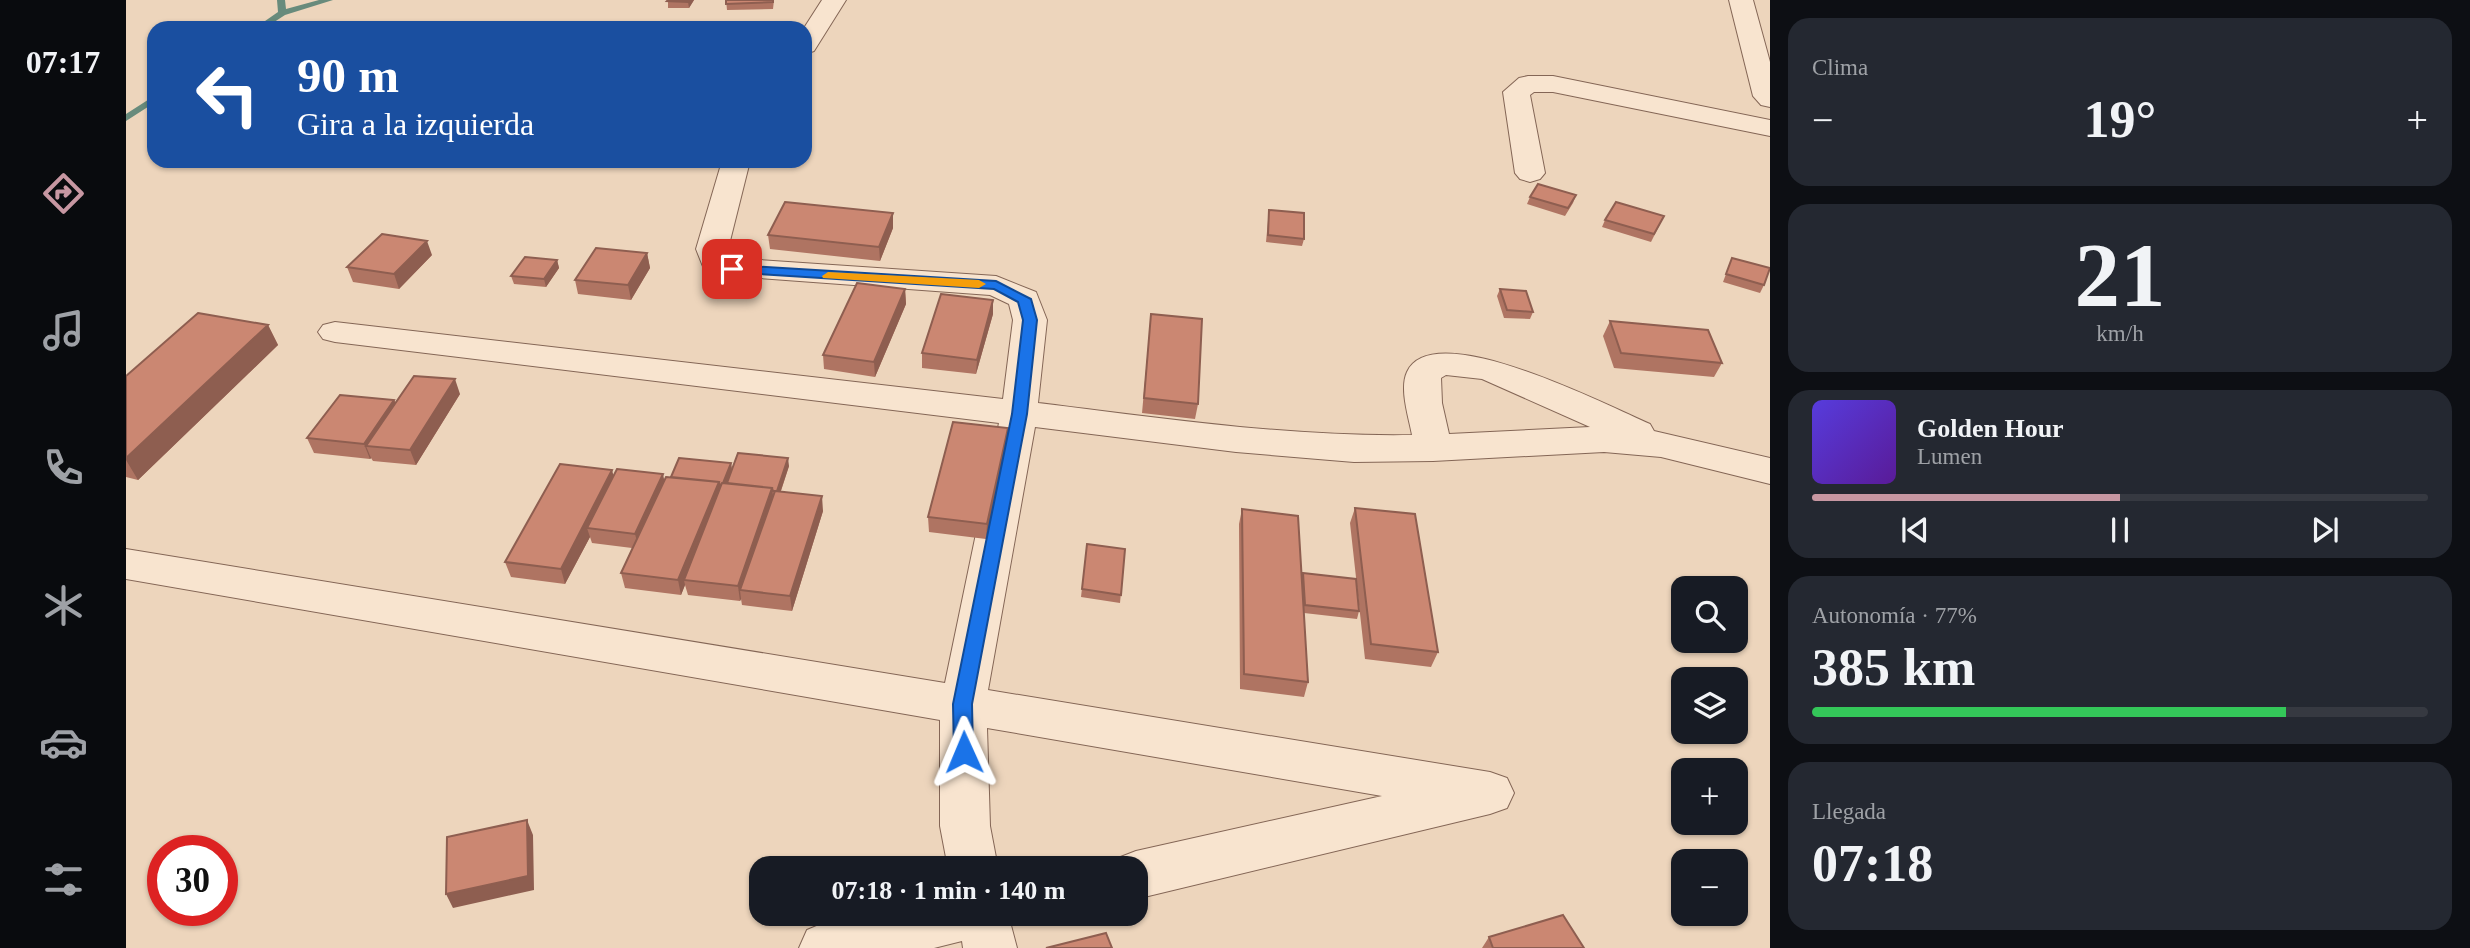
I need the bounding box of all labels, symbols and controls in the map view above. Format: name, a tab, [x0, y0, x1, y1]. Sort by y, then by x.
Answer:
text: 07:17	[26, 44, 100, 80]
text: 90 m	[297, 48, 399, 103]
icon: left	[182, 49, 273, 140]
text: Clima	[1812, 55, 1868, 80]
text: 19°	[2084, 91, 2156, 148]
text: −	[1812, 99, 1833, 141]
text: +	[2407, 99, 2428, 141]
text: Gira a la izquierda	[297, 106, 534, 142]
icon: directions	[39, 169, 88, 218]
text: 21	[2075, 225, 2166, 326]
pin	[702, 239, 762, 299]
icon: arrive	[713, 250, 751, 288]
icon: music	[39, 306, 88, 355]
text: km/h	[2096, 321, 2144, 346]
text: Golden Hour	[1917, 414, 2064, 443]
icon: phone	[39, 443, 88, 492]
text: Lumen	[1917, 444, 1982, 469]
icon: previous	[1896, 511, 1934, 549]
icon: pause	[2101, 511, 2139, 549]
icon: next	[2306, 511, 2344, 549]
map controls	[1671, 576, 1748, 926]
button: search	[1671, 576, 1748, 653]
icon: climate	[39, 581, 88, 630]
text: Autonomía · 77%	[1812, 603, 1977, 628]
text: 385 km	[1812, 639, 1975, 696]
button: layers	[1671, 667, 1748, 744]
position arrow	[927, 715, 1001, 789]
icon: car	[39, 718, 88, 767]
button: +	[1671, 758, 1748, 835]
text: Llegada	[1812, 799, 1886, 824]
speed limit sign: 30	[147, 835, 238, 926]
text: 07:18	[1812, 835, 1933, 892]
button: −	[1671, 849, 1748, 926]
icon: filters	[39, 855, 88, 904]
text: 07:18 · 1 min · 140 m	[832, 876, 1066, 905]

